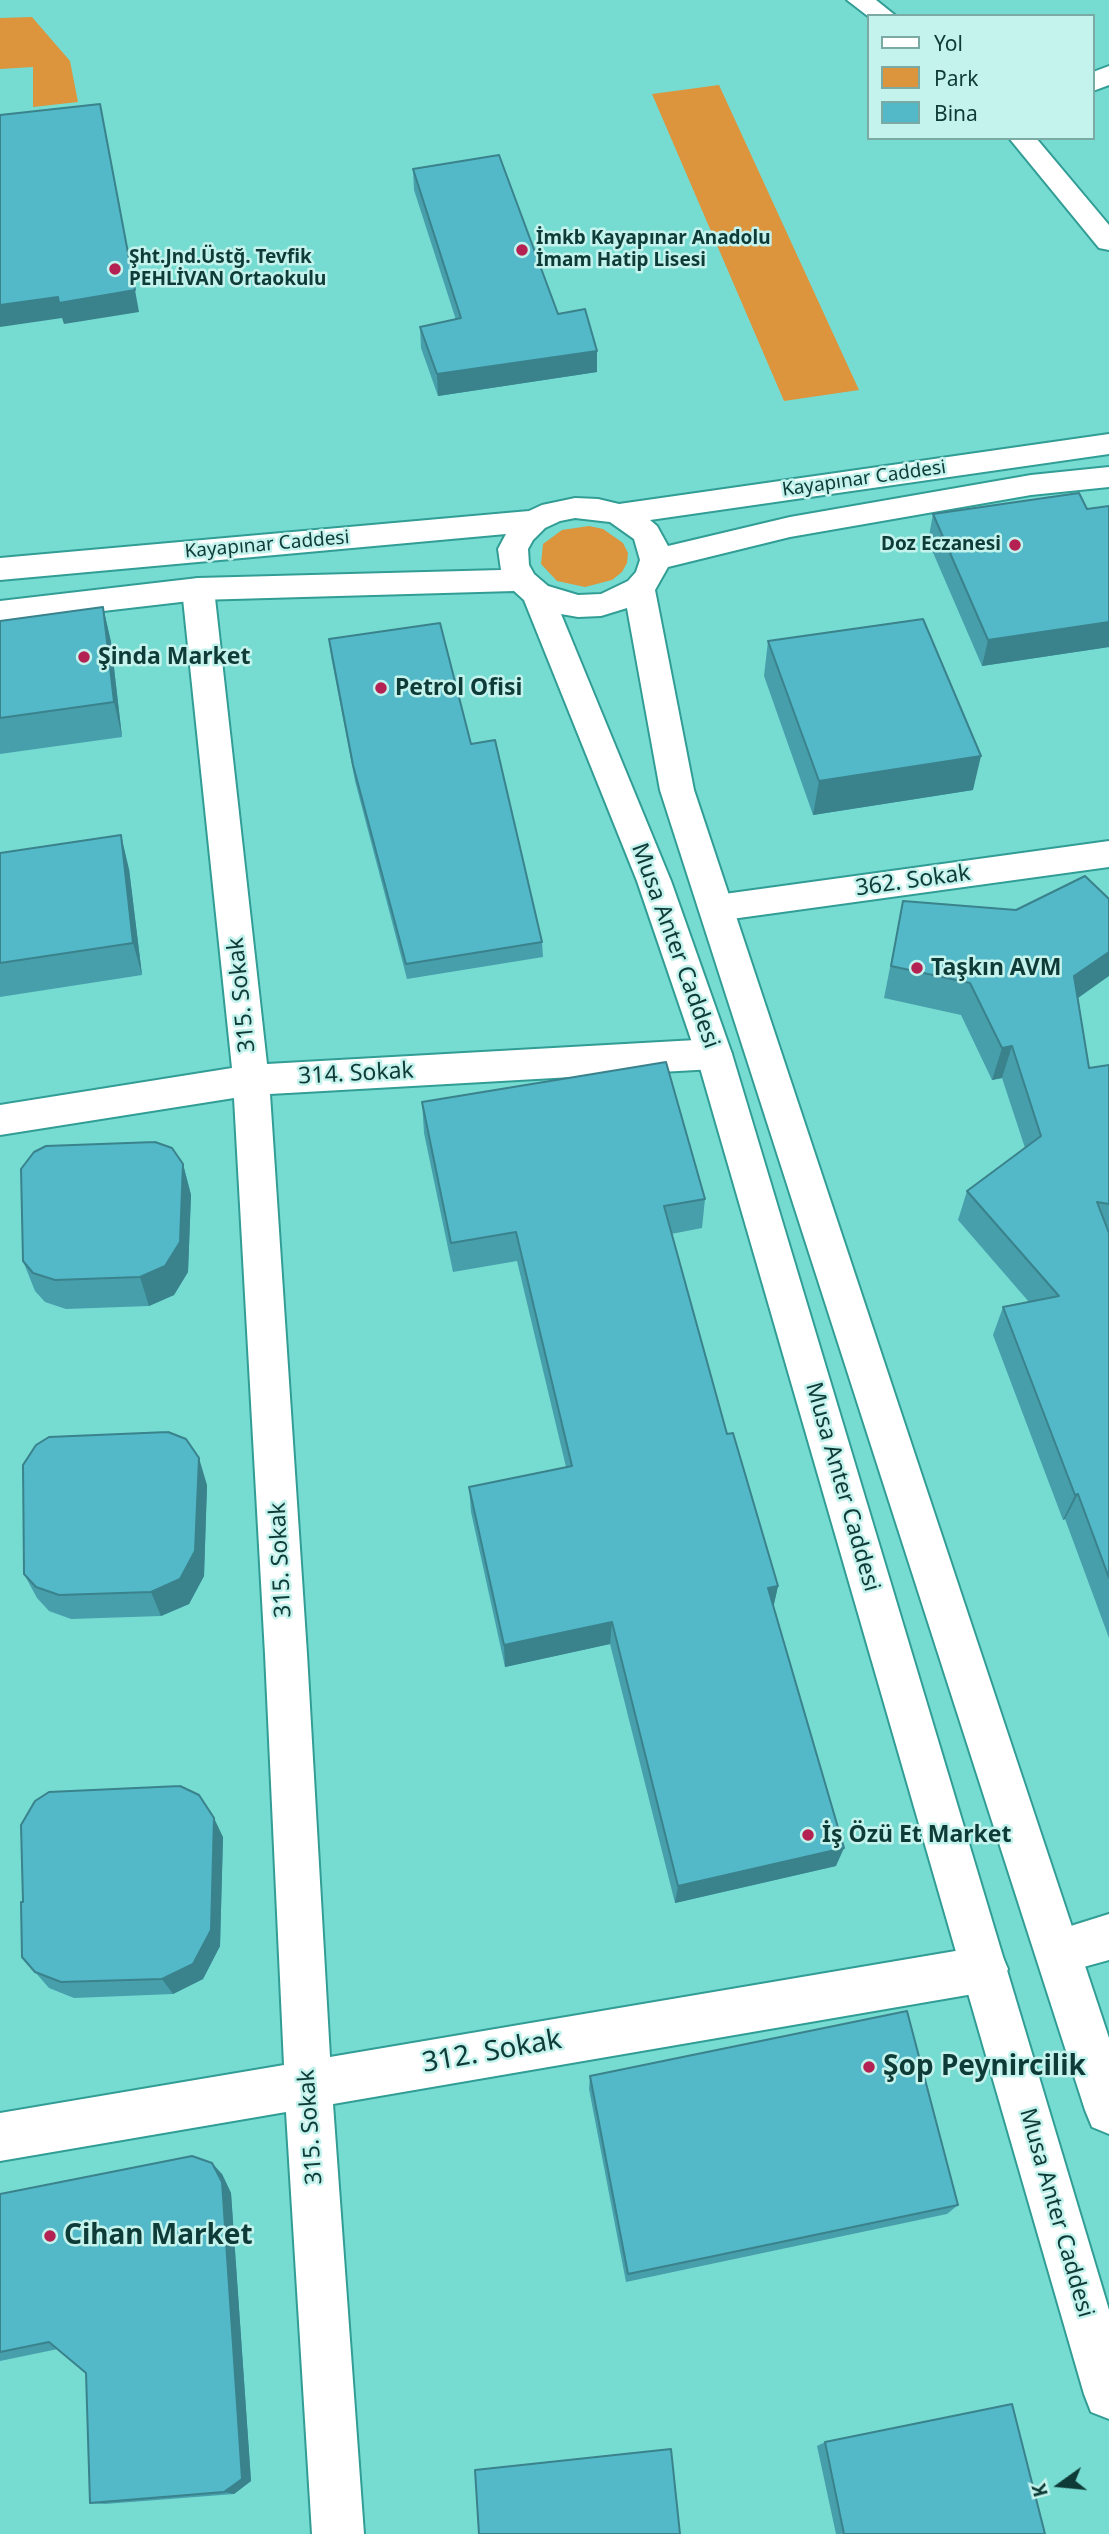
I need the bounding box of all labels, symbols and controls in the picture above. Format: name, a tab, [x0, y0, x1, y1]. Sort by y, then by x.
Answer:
legend	[867, 14, 1095, 140]
text: Yol	[934, 29, 963, 57]
text: Park	[934, 64, 978, 92]
text: Bina	[934, 99, 978, 127]
place label: İmkb Kayapınar Anadolu İmam Hatip Lisesi	[536, 228, 770, 272]
marker: İmkb Kayapınar Anadolu İmam Hatip Lisesi	[514, 242, 530, 258]
place label: Şht.Jnd.Üstğ. Tevfik PEHLİVAN Ortaokulu	[129, 247, 326, 291]
marker: Şht.Jnd.Üstğ. Tevfik PEHLİVAN Ortaokulu	[107, 261, 123, 277]
street label: Kayapınar Caddesi	[781, 456, 947, 502]
street label: Kayapınar Caddesi	[184, 526, 350, 564]
place label: Doz Eczanesi	[881, 534, 1001, 556]
marker: Doz Eczanesi	[1007, 537, 1023, 553]
place label: Şinda Market	[98, 643, 251, 671]
marker: Şinda Market	[76, 649, 92, 665]
place label: Petrol Ofisi	[395, 674, 522, 702]
marker: Petrol Ofisi	[373, 680, 389, 696]
street label: Musa Anter Caddesi	[625, 840, 725, 1052]
street label: 362. Sokak	[854, 859, 972, 903]
street label: 315. Sokak	[222, 936, 262, 1054]
place label: Taşkın AVM	[931, 954, 1061, 982]
marker: Taşkın AVM	[909, 960, 925, 976]
street label: 314. Sokak	[298, 1057, 414, 1091]
street label: Musa Anter Caddesi	[799, 1379, 885, 1595]
street label: 315. Sokak	[264, 1502, 298, 1618]
place label: İş Özü Et Market	[822, 1821, 1011, 1849]
marker: İş Özü Et Market	[800, 1827, 816, 1843]
street label: 312. Sokak	[420, 2023, 564, 2081]
place label: Şop Peynircilik	[883, 2050, 1086, 2084]
marker: Şop Peynircilik	[861, 2059, 877, 2075]
street label: 315. Sokak	[293, 2068, 329, 2186]
street label: Musa Anter Caddesi	[1013, 2105, 1099, 2321]
place label: Cihan Market	[64, 2219, 253, 2253]
marker: Cihan Market	[42, 2228, 58, 2244]
north arrow	[1025, 2450, 1095, 2520]
text: K	[1026, 2481, 1054, 2500]

